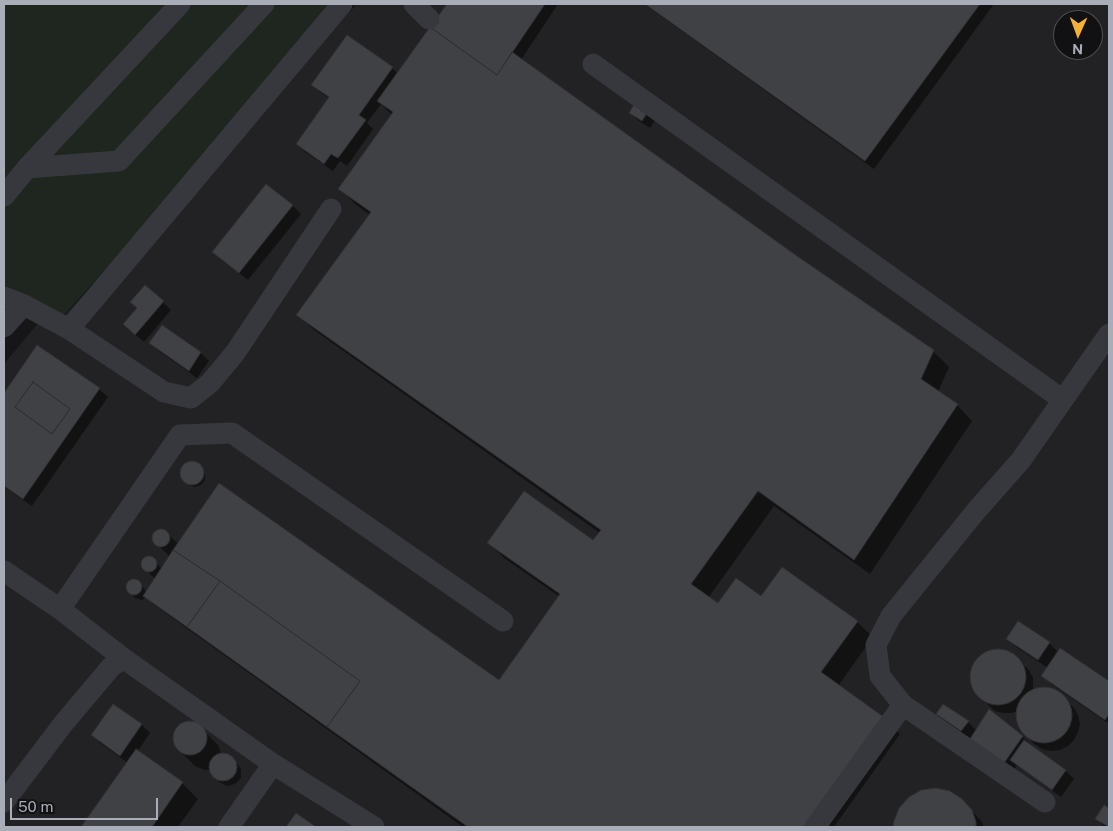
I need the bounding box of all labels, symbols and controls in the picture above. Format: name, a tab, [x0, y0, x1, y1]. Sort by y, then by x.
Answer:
north arrow	[1053, 10, 1103, 60]
text: N	[1072, 41, 1083, 57]
scale bar	[12, 788, 160, 820]
text: 50 m	[18, 798, 53, 815]

